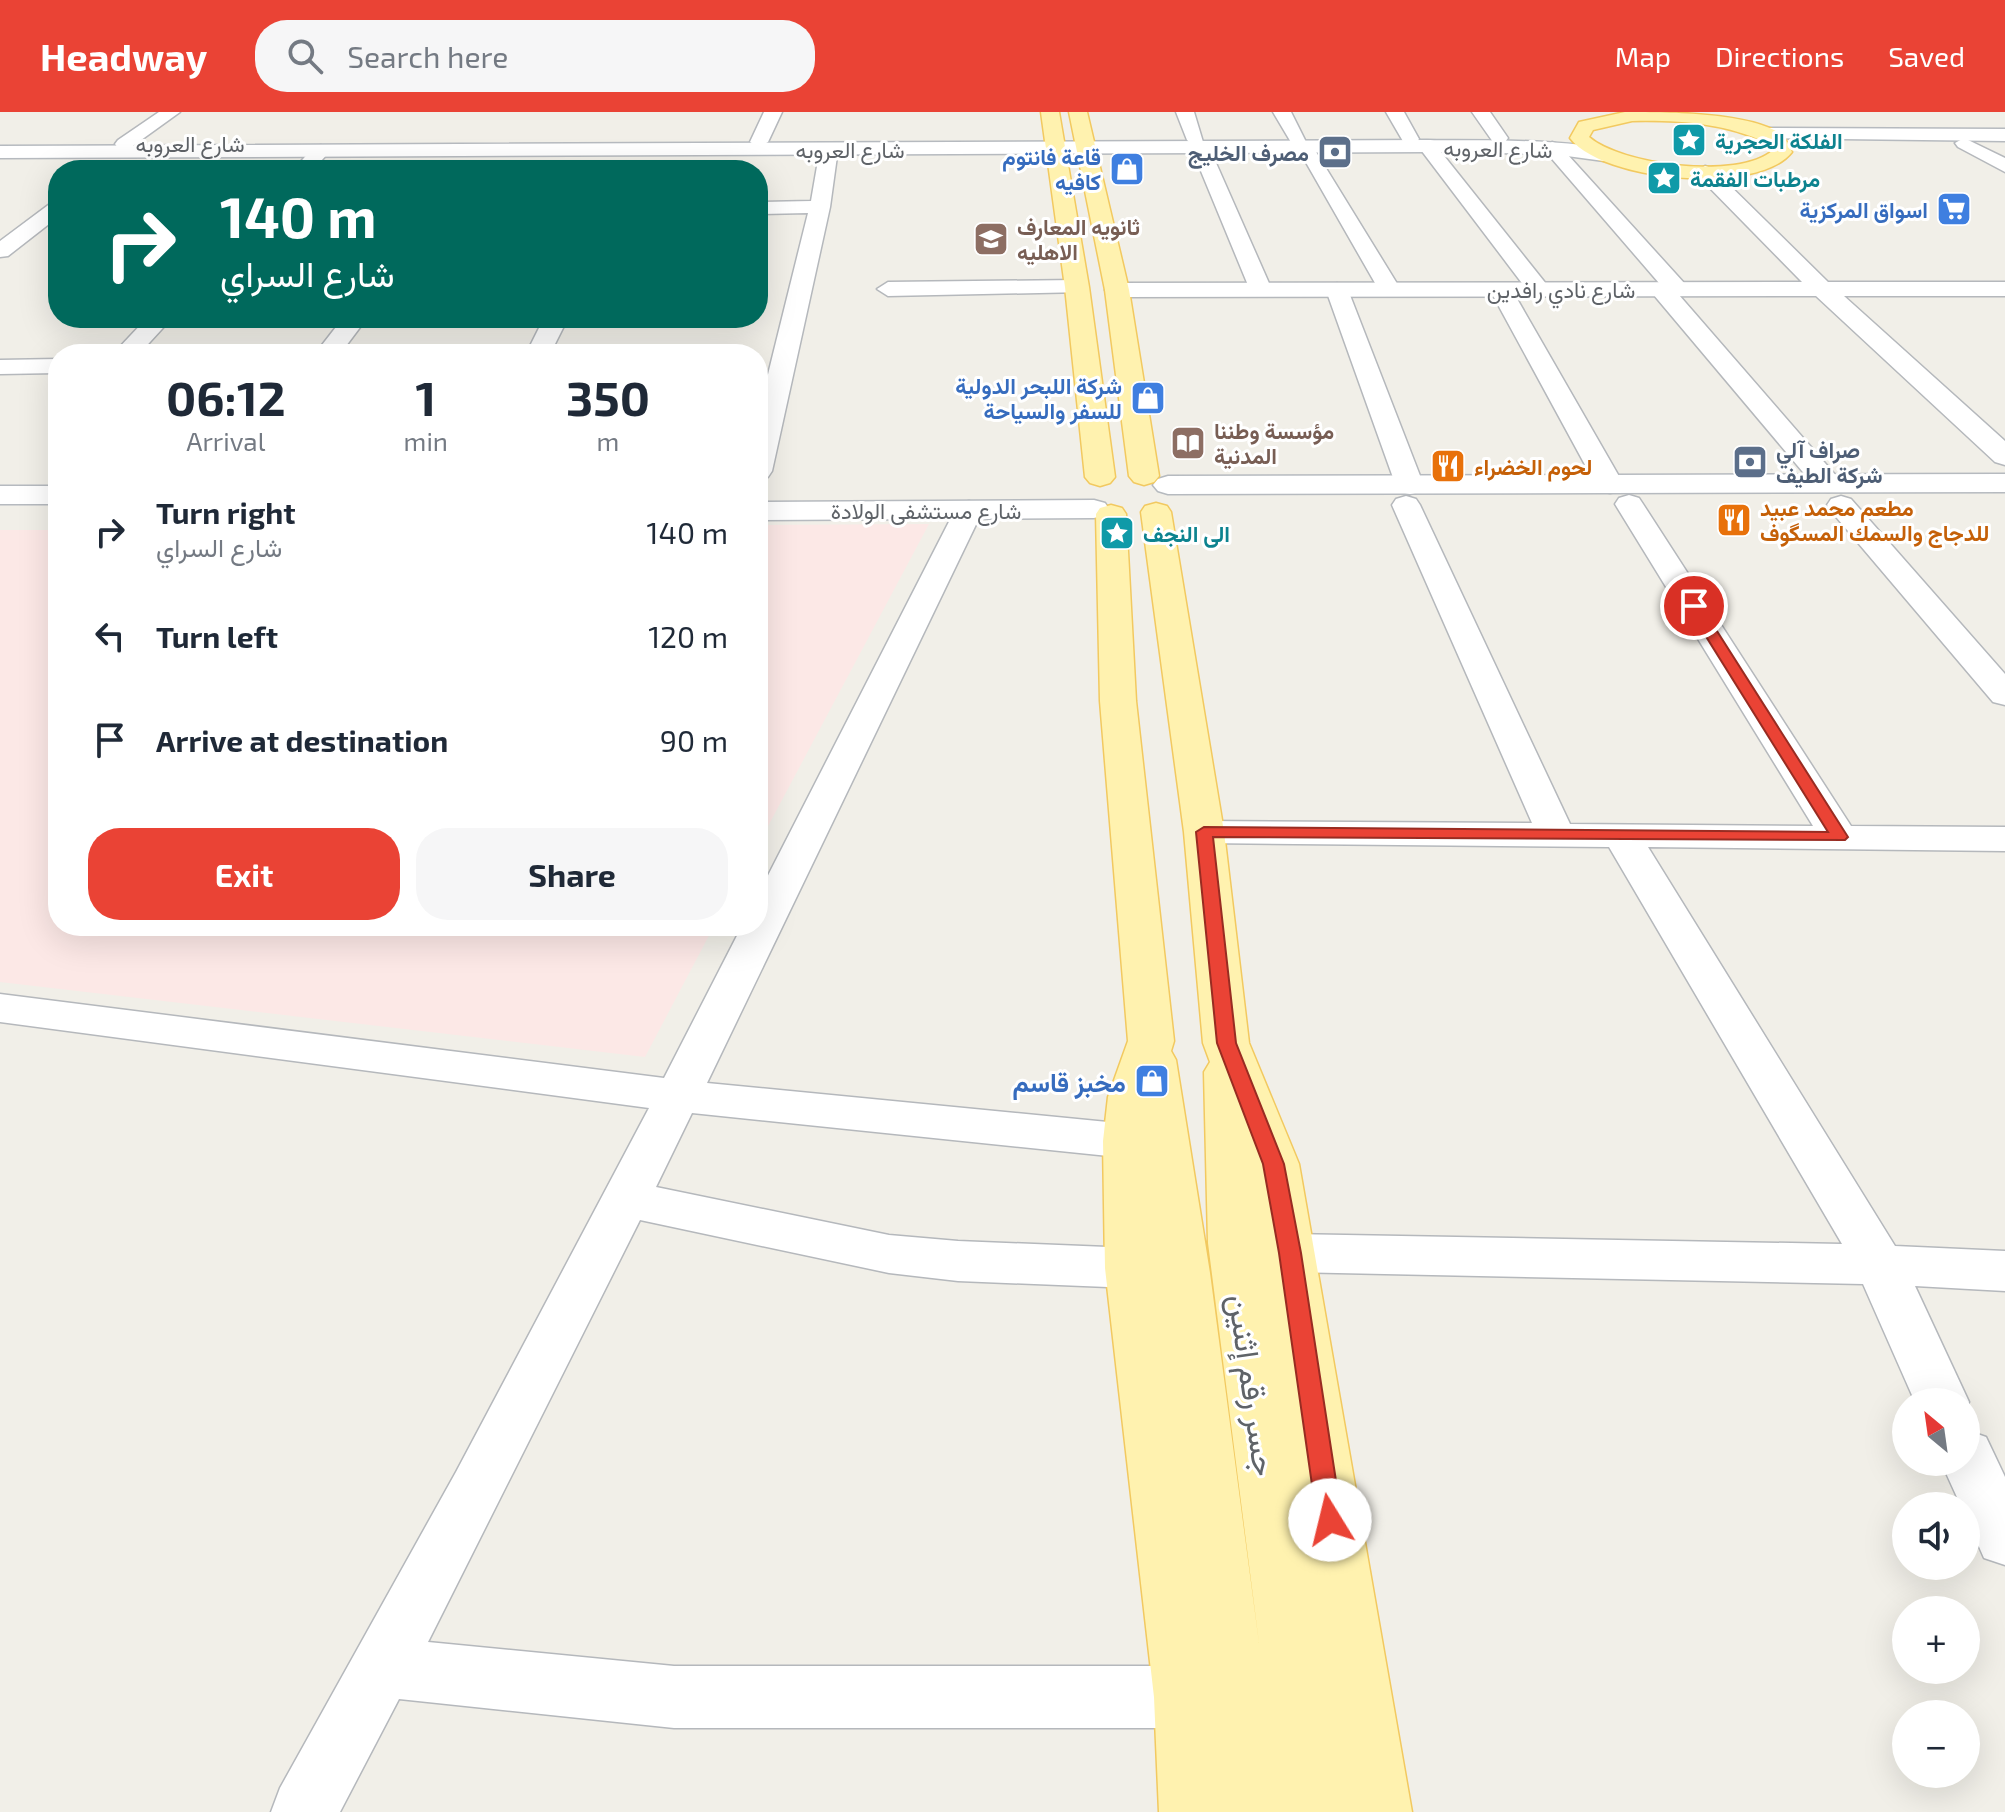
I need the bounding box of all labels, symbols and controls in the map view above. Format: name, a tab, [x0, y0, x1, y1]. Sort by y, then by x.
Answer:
search box	[255, 20, 815, 92]
text: Headway	[40, 33, 207, 79]
icon: search	[283, 34, 327, 78]
text: Search here	[347, 38, 508, 74]
text: Map	[1615, 39, 1671, 73]
text: Directions	[1715, 39, 1844, 73]
text: Saved	[1888, 39, 1965, 73]
place icon: الفلكة الحجرية	[1670, 121, 1708, 159]
place label: الفلكة الحجرية	[1715, 127, 1843, 155]
street label: شارع العروبه	[135, 130, 245, 159]
bank icon: مصرف الخليج	[1316, 133, 1354, 171]
street label: شارع العروبه	[1443, 134, 1553, 165]
street label: شارع العروبه	[795, 136, 905, 165]
place label: مصرف الخليج	[1188, 139, 1309, 169]
place label: قاعة فانتوم كافيه	[1002, 143, 1101, 195]
shop icon: قاعة فانتوم كافيه	[1108, 150, 1146, 188]
place icon: مرطبات الفقمة	[1645, 159, 1683, 197]
place label: مرطبات الفقمة	[1690, 165, 1820, 193]
text: 140 m	[220, 182, 377, 249]
supermarket icon: اسواق المركزية	[1935, 190, 1973, 228]
icon: right	[88, 192, 192, 296]
place label: اسواق المركزية	[1800, 196, 1928, 224]
place label: ثانويه المعارف الاهليه	[1017, 213, 1140, 265]
school or university icon: ثانويه المعارف الاهليه	[972, 220, 1010, 258]
text: شارع السراي	[220, 251, 395, 294]
street label: شارع نادي رافدين	[1487, 276, 1635, 309]
text: 06:12	[166, 368, 286, 426]
text: 1	[415, 368, 436, 426]
text: 350	[566, 368, 650, 426]
place label: شركة اللبحر الدولية للسفر والسياحة	[955, 372, 1122, 425]
shop icon: شركة اللبحر الدولية للسفر والسياحة	[1129, 379, 1167, 417]
place label: مؤسسة وطننا المدنية	[1214, 417, 1334, 469]
library icon: مؤسسة وطننا المدنية	[1169, 424, 1207, 462]
text: Arrival	[186, 425, 265, 456]
text: min	[404, 425, 448, 456]
text: m	[597, 425, 619, 456]
place label: صراف آلي شركة الطيف	[1776, 436, 1882, 489]
bank icon: صراف آلي شركة الطيف	[1731, 443, 1769, 481]
restaurant icon: لحوم الخضراء	[1429, 447, 1467, 485]
place label: لحوم الخضراء	[1474, 453, 1592, 482]
text: Turn right	[156, 494, 296, 530]
place label: مطعم محمد عبيد للدجاج والسمك المسگوف	[1760, 494, 1989, 548]
street label: شارع مستشفى الولادة	[831, 497, 1021, 526]
restaurant icon: مطعم محمد عبيد للدجاج والسمك المسگوف	[1715, 501, 1753, 539]
icon: right	[88, 510, 132, 554]
text: 140 m	[647, 514, 728, 550]
place icon: الى النجف	[1098, 514, 1136, 552]
place label: الى النجف	[1143, 520, 1230, 548]
text: شارع السراي	[156, 531, 282, 562]
pin	[1660, 572, 1728, 640]
icon: arrive	[1672, 584, 1716, 628]
icon: left	[88, 614, 132, 658]
text: Turn left	[156, 618, 278, 654]
text: 120 m	[648, 618, 728, 654]
icon: arrive	[88, 718, 132, 762]
text: Arrive at destination	[156, 722, 448, 758]
text: 90 m	[660, 722, 728, 758]
button: Exit	[88, 828, 400, 920]
button: Share	[416, 828, 728, 920]
shop icon: مخبز قاسم	[1133, 1062, 1171, 1100]
place label: مخبز قاسم	[1012, 1066, 1126, 1100]
street label: جسر رقم إثنين	[1218, 1292, 1286, 1479]
north arrow	[1892, 1388, 1980, 1476]
map controls	[1892, 1388, 1980, 1788]
position arrow	[1288, 1478, 1372, 1562]
button: sound	[1892, 1492, 1980, 1580]
button: +	[1892, 1596, 1980, 1684]
button: −	[1892, 1700, 1980, 1788]

